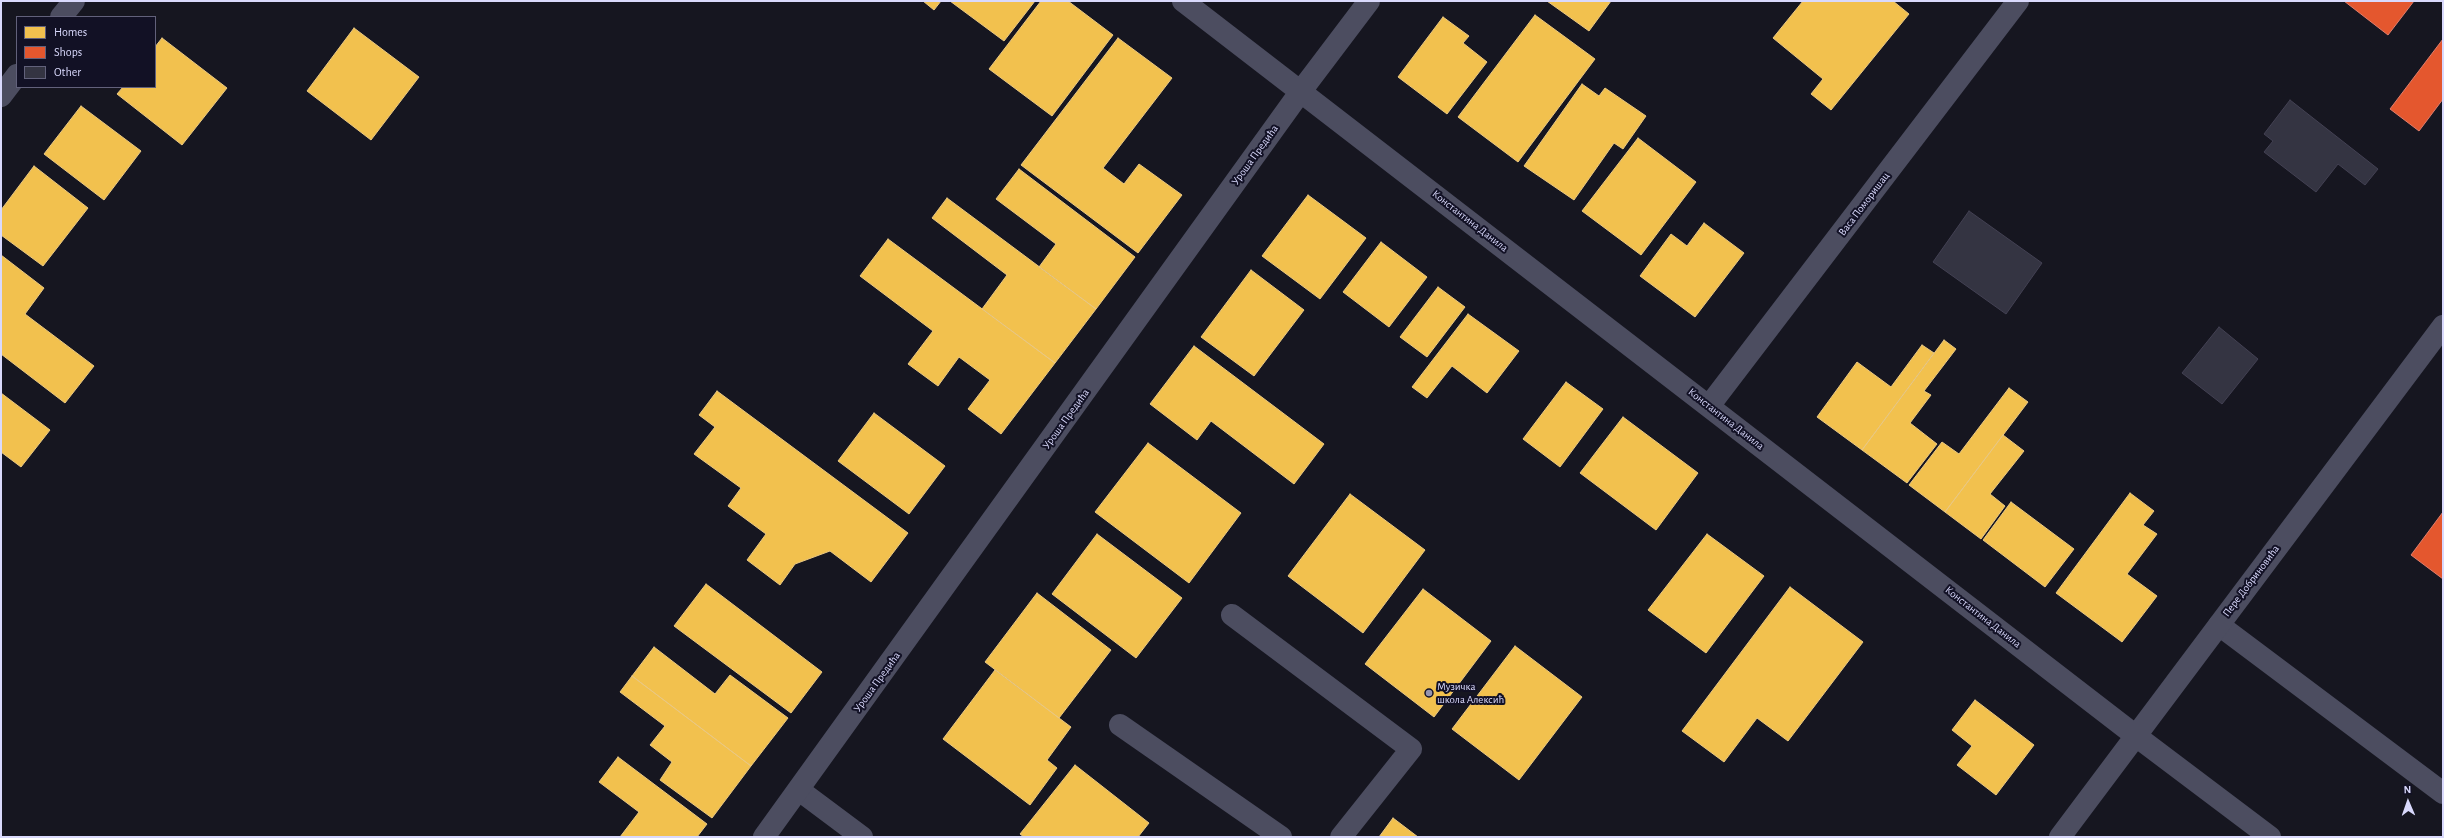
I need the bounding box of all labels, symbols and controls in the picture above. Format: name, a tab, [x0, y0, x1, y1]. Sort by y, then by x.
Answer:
legend	[16, 16, 156, 88]
text: Homes	[54, 26, 87, 38]
text: Shops	[54, 46, 82, 58]
text: Other	[54, 66, 81, 78]
street label: Уроша Предића	[1229, 122, 1281, 188]
street label: Васа Поморишац	[1836, 169, 1892, 239]
street label: Константина Данила	[1429, 187, 1511, 255]
street label: Константина Данила	[1685, 385, 1767, 453]
street label: Уроша Предића	[1040, 386, 1092, 452]
street label: Пере Добриновића	[2220, 543, 2282, 619]
street label: Константина Данила	[1942, 583, 2024, 651]
street label: Уроша Предића	[851, 649, 903, 715]
place label: Музичка школа Алексић	[1437, 680, 1504, 706]
marker: Музичка школа Алексић	[1424, 688, 1434, 698]
north arrow	[2388, 782, 2428, 822]
text: N	[2404, 784, 2412, 795]

